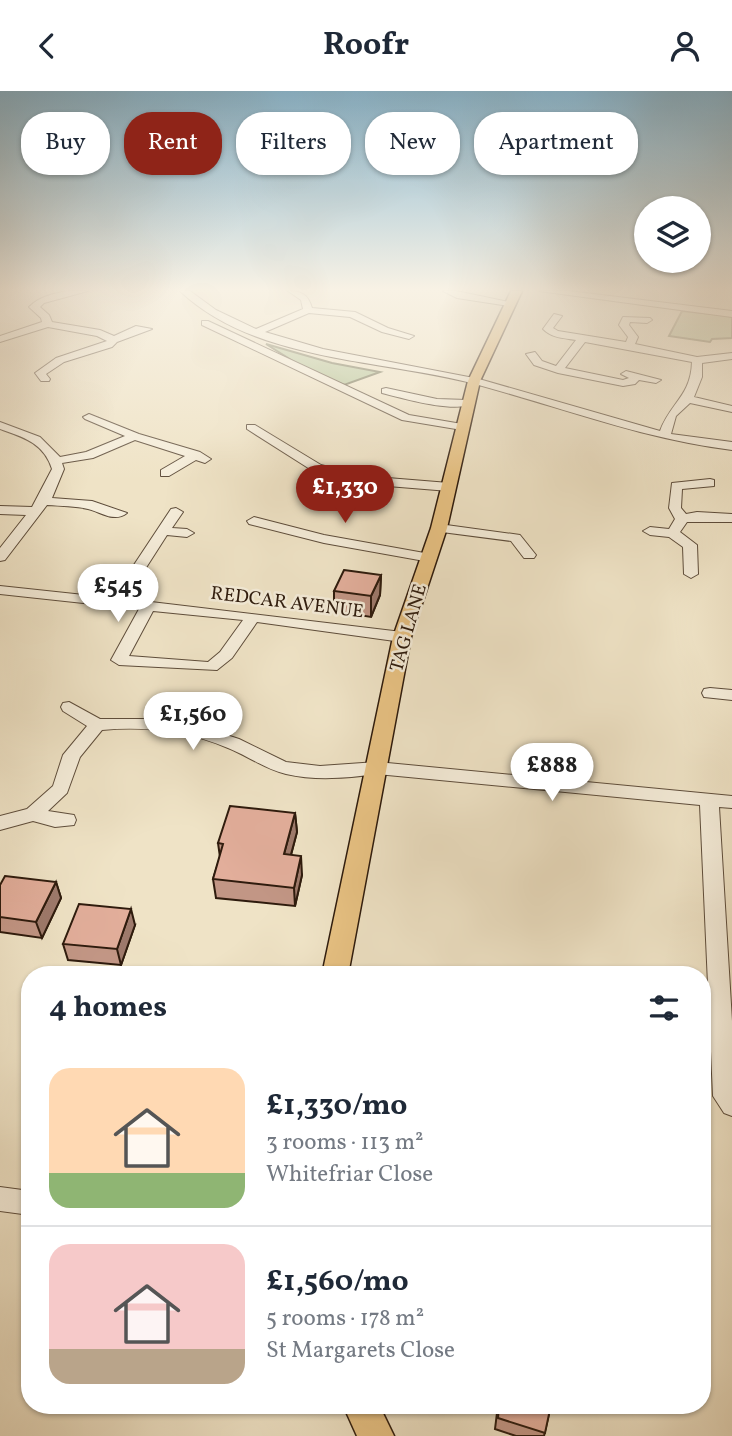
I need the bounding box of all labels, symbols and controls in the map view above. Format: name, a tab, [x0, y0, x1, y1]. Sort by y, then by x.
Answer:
text: Roofr	[323, 24, 409, 68]
icon: back	[28, 27, 66, 65]
icon: person	[666, 27, 704, 65]
chip: Buy	[21, 112, 110, 175]
chip: Rent	[124, 112, 222, 175]
chip: Filters	[236, 112, 351, 175]
chip: New	[365, 112, 460, 175]
chip: Apartment	[474, 112, 638, 175]
map controls	[634, 196, 711, 273]
button: layers	[634, 196, 711, 273]
pin: £1,330	[288, 465, 402, 525]
text: £1,330	[312, 472, 378, 504]
pin: £545	[77, 565, 159, 624]
text: £545	[93, 571, 143, 603]
street label: REDCAR AVENUE	[209, 581, 365, 625]
street label: TAG LANE	[384, 581, 434, 675]
pin: £1,560	[136, 693, 250, 752]
text: £1,560	[160, 699, 226, 731]
pin: £888	[511, 743, 593, 803]
text: £888	[527, 750, 577, 782]
text: 4 homes	[49, 987, 167, 1029]
icon: filters	[645, 989, 683, 1027]
text: £1,330/mo	[266, 1085, 407, 1127]
icon: home	[105, 1096, 189, 1180]
text: 3 rooms · 113 m²	[266, 1127, 424, 1159]
text: Whitefriar Close	[266, 1159, 433, 1191]
text: £1,560/mo	[266, 1261, 409, 1303]
icon: home	[105, 1272, 189, 1356]
text: 5 rooms · 178 m²	[266, 1303, 424, 1335]
text: St Margarets Close	[266, 1335, 455, 1367]

